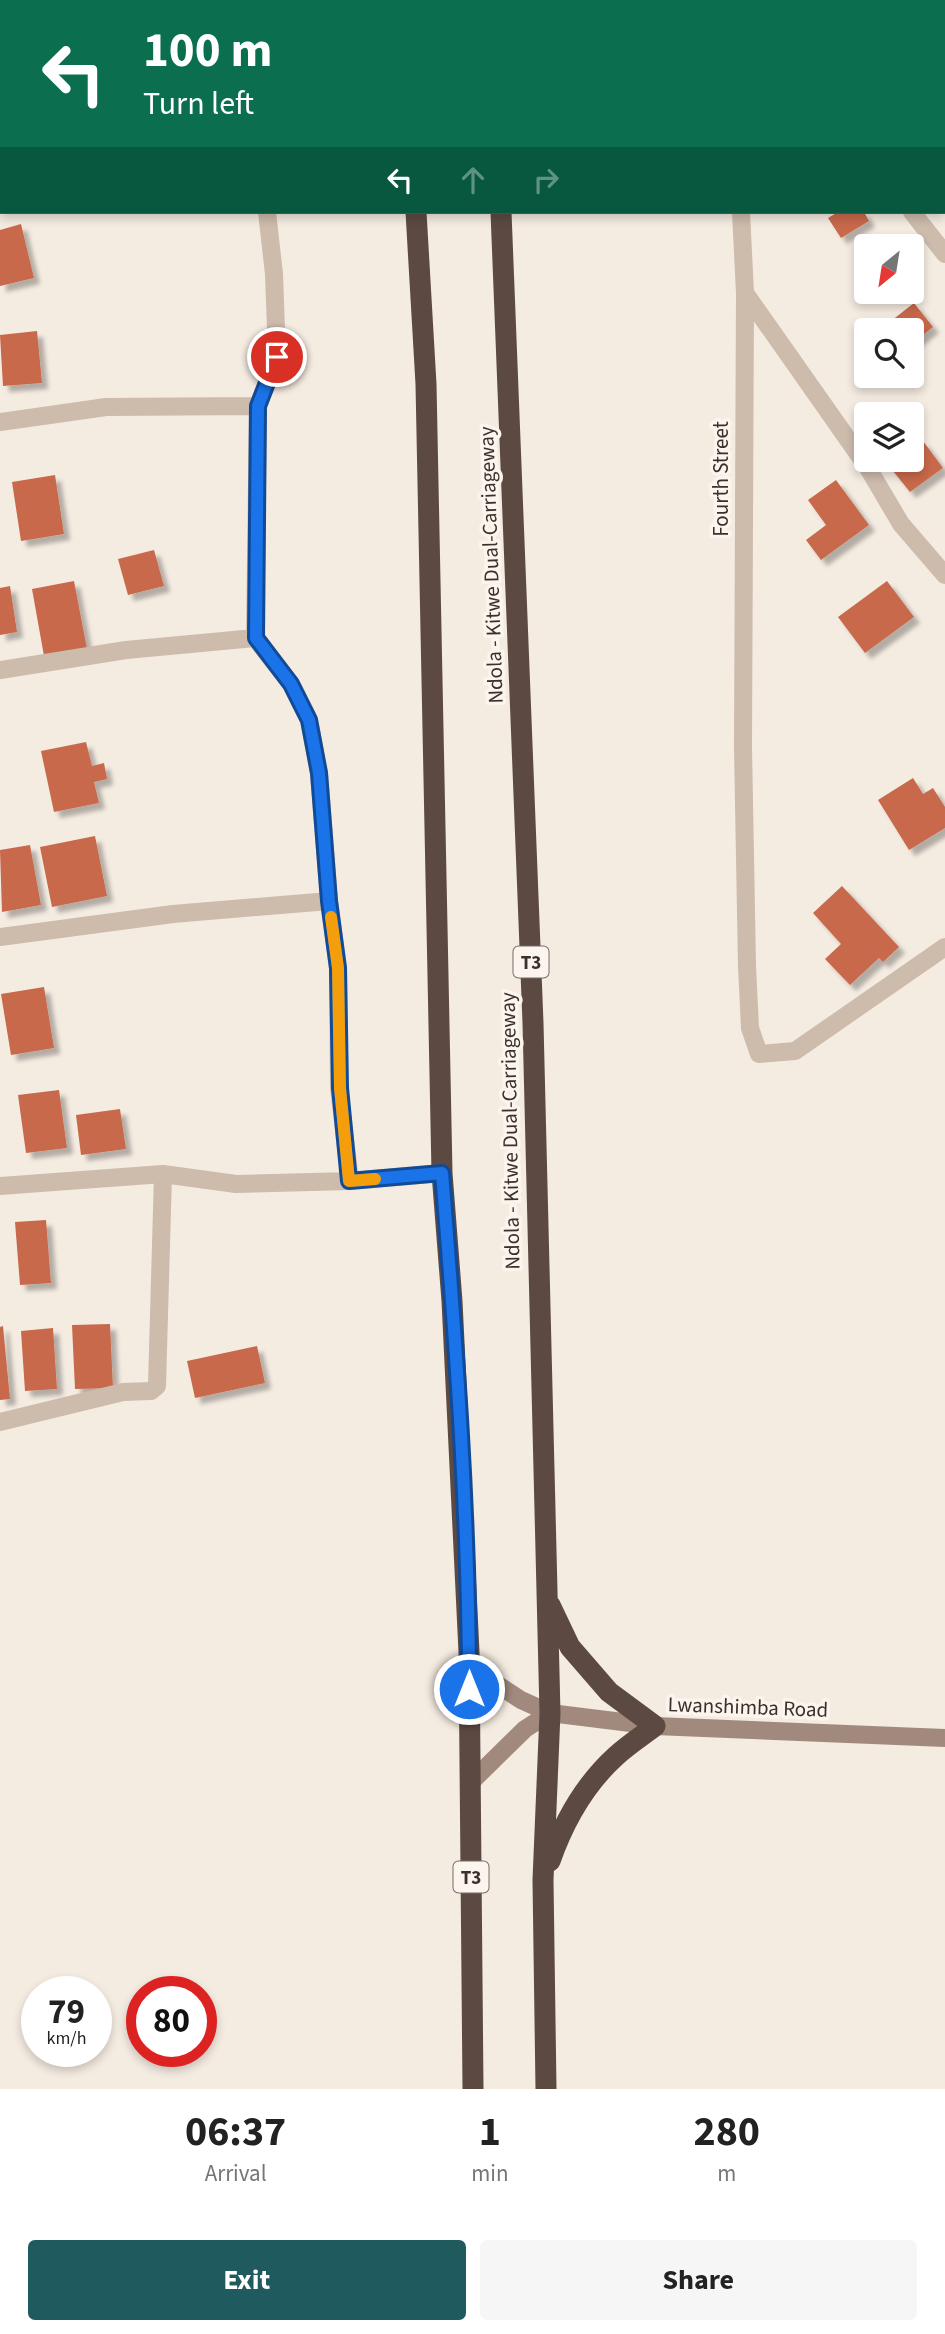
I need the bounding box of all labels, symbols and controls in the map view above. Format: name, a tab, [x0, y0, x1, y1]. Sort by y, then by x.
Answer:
text: 100 m	[143, 16, 272, 86]
icon: left	[28, 28, 119, 119]
text: Turn left	[143, 81, 254, 127]
icon: left	[381, 161, 419, 199]
icon: ahead	[454, 161, 492, 199]
icon: right	[527, 161, 565, 199]
north arrow	[854, 234, 924, 304]
map controls	[854, 234, 924, 472]
button: search	[854, 318, 924, 388]
pin	[247, 327, 307, 387]
icon: arrive	[258, 338, 296, 376]
button: layers	[854, 402, 924, 472]
street label: Fourth Street	[706, 421, 736, 537]
street label: Ndola - Kitwe Dual-Carriageway	[471, 426, 511, 704]
road number: T3	[514, 946, 548, 978]
street label: Ndola - Kitwe Dual-Carriageway	[493, 992, 527, 1270]
position arrow	[432, 1652, 506, 1726]
street label: Lwanshimba Road	[667, 1689, 829, 1725]
road number: T3	[454, 1862, 489, 1893]
speed limit sign: 80	[126, 1976, 217, 2067]
text: 79	[48, 1987, 85, 2037]
text: km/h	[47, 2026, 86, 2051]
text: 06:37	[185, 2102, 286, 2162]
text: 1	[479, 2102, 501, 2162]
text: 280	[693, 2102, 760, 2162]
text: Arrival	[205, 2157, 267, 2190]
text: min	[471, 2157, 509, 2190]
text: m	[717, 2157, 736, 2190]
button: Exit	[28, 2240, 466, 2320]
button: Share	[480, 2240, 917, 2320]

